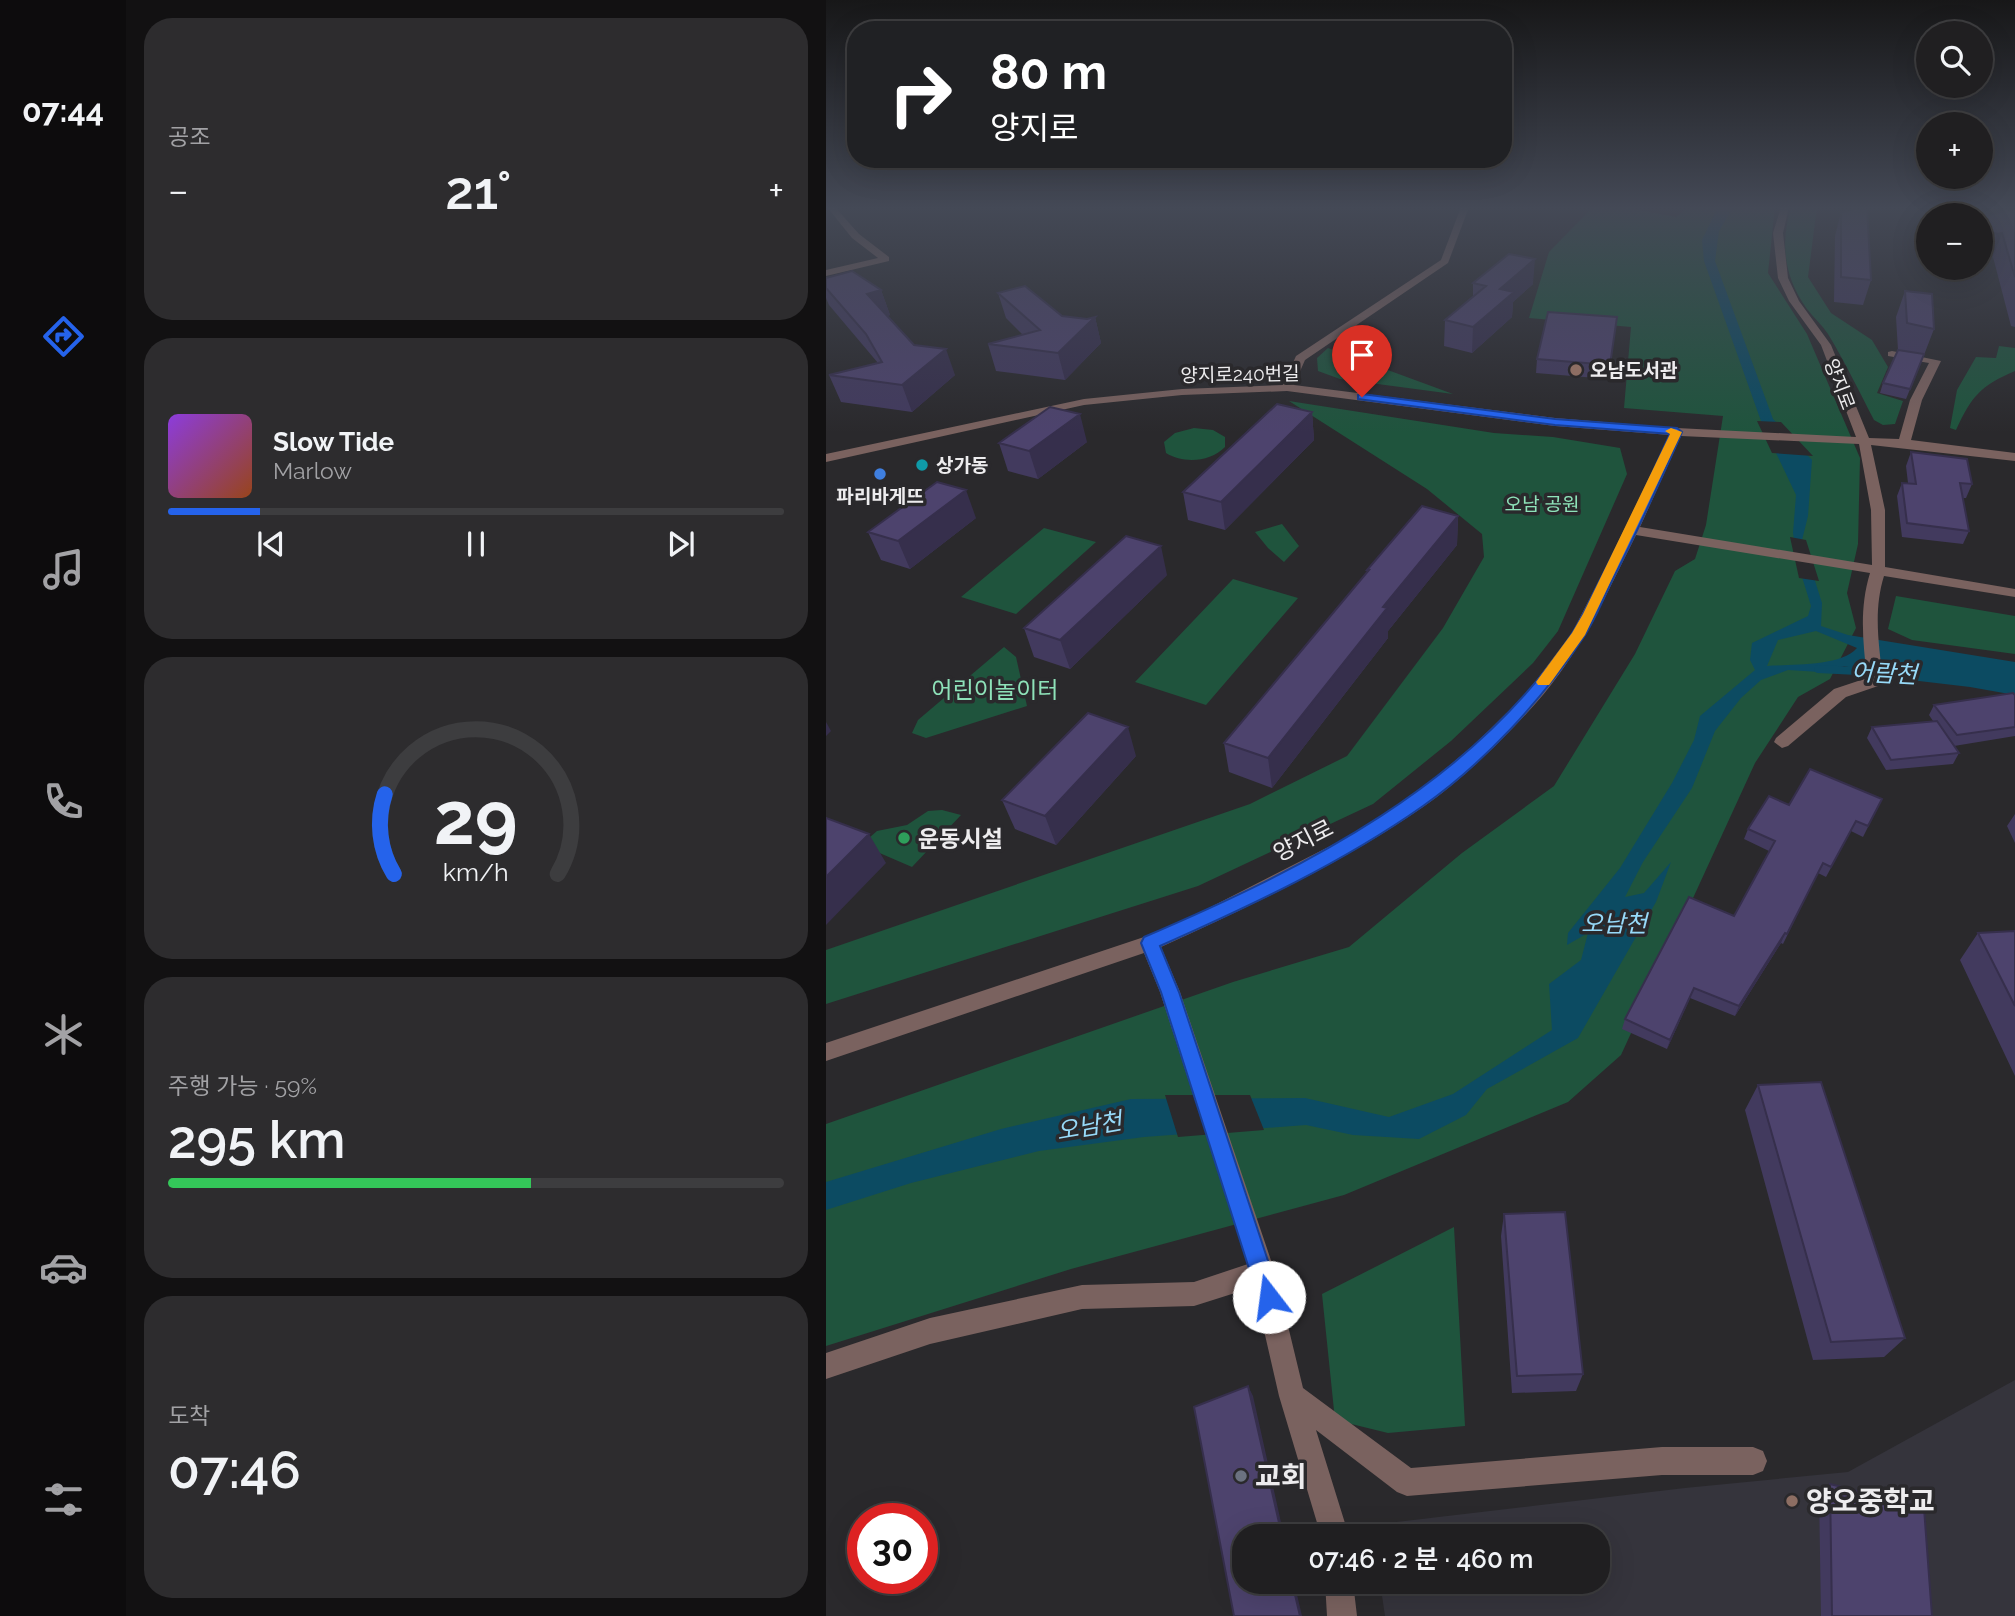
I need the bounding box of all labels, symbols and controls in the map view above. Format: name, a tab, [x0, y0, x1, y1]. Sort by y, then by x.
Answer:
map controls	[1916, 21, 1993, 280]
button: search	[1916, 21, 1993, 98]
text: 80 m	[990, 43, 1107, 100]
icon: right	[875, 49, 966, 140]
text: 07:44	[22, 92, 104, 129]
text: 양지로	[990, 109, 1078, 146]
button: +	[1916, 112, 1993, 189]
text: 공조	[168, 123, 210, 150]
text: 21°	[445, 160, 512, 221]
text: −	[168, 168, 188, 213]
text: +	[768, 168, 784, 213]
button: −	[1916, 203, 1993, 280]
icon: directions	[39, 312, 88, 361]
pin	[1332, 325, 1392, 397]
icon: arrive	[1343, 336, 1381, 374]
street label: 양지로	[1820, 356, 1860, 412]
place label: 오남도서관	[1590, 359, 1678, 381]
street label: 양지로240번길	[1180, 362, 1300, 386]
marker: 오남도서관	[1568, 362, 1584, 378]
text: Slow Tide	[273, 427, 394, 457]
place label: 상가동	[936, 454, 988, 476]
text: Marlow	[273, 457, 352, 484]
marker: 상가동	[914, 457, 930, 473]
marker: 파리바게뜨	[872, 466, 888, 482]
place label: 파리바게뜨	[836, 485, 924, 507]
park label: 오남 공원	[1505, 493, 1579, 515]
icon: previous	[252, 525, 290, 563]
icon: pause	[457, 525, 495, 563]
icon: next	[662, 525, 700, 563]
icon: music	[39, 545, 88, 594]
water label: 어람천	[1850, 657, 1921, 689]
park label: 어린이놀이터	[932, 676, 1058, 703]
text: 29	[434, 776, 518, 861]
icon: phone	[39, 777, 88, 826]
street label: 양지로	[1269, 814, 1337, 866]
place label: 운동시설	[918, 825, 1003, 852]
marker: 운동시설	[896, 830, 912, 846]
text: km/h	[443, 857, 509, 887]
water label: 오남천	[1581, 909, 1650, 938]
icon: climate	[39, 1010, 88, 1059]
text: 주행 가능 · 59%	[168, 1072, 317, 1099]
water label: 오남천	[1054, 1105, 1127, 1146]
text: 295 km	[168, 1109, 345, 1170]
icon: car	[39, 1243, 88, 1292]
position arrow	[1232, 1260, 1306, 1334]
text: 도착	[168, 1402, 210, 1429]
text: 07:46	[168, 1439, 301, 1500]
place label: 교회	[1255, 1460, 1307, 1493]
marker: 교회	[1233, 1468, 1249, 1484]
icon: filters	[39, 1475, 88, 1524]
place label: 양오중학교	[1806, 1485, 1935, 1518]
marker: 양오중학교	[1784, 1493, 1800, 1509]
speed limit sign: 30	[847, 1503, 938, 1594]
text: 07:46 · 2 분 · 460 m	[1309, 1544, 1533, 1574]

